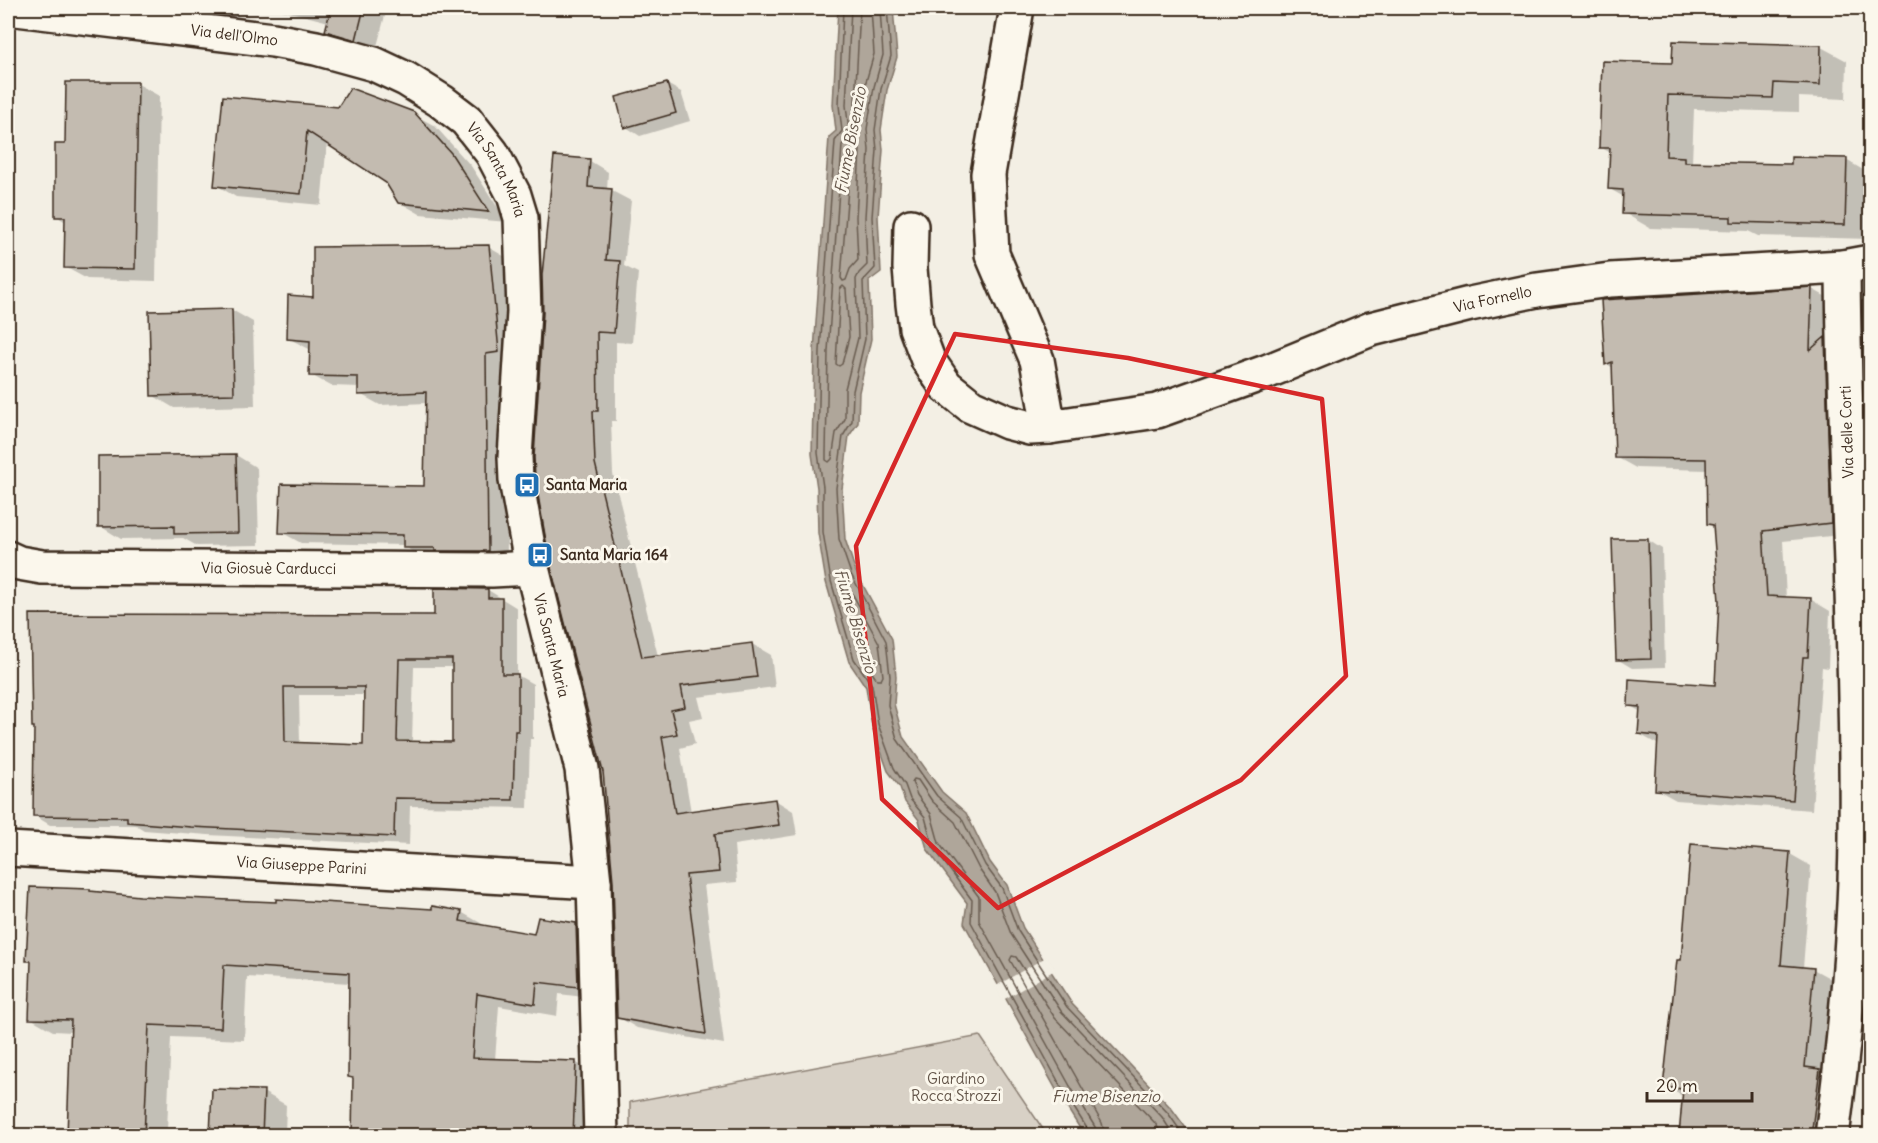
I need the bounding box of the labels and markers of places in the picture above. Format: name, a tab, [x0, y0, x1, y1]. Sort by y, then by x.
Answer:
bus stop icon: Santa Maria	[512, 470, 542, 500]
place label: Santa Maria	[546, 475, 628, 494]
bus stop icon: Santa Maria 164	[525, 540, 555, 570]
place label: Santa Maria 164	[560, 545, 668, 564]

